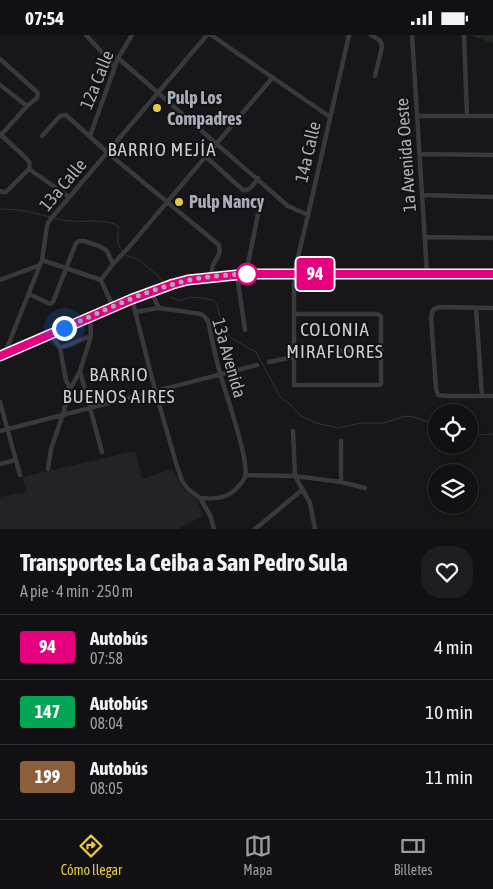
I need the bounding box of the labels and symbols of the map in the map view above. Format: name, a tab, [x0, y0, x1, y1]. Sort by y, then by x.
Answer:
street label: 12a Calle	[75, 47, 118, 112]
place label: Pulp Los Compadres	[167, 87, 242, 129]
street label: 1a Avenida Oeste	[391, 97, 420, 213]
marker: Pulp Los Compadres	[151, 102, 163, 114]
street label: 14a Calle	[290, 119, 325, 184]
district label: BARRIO MEJÍA	[108, 138, 216, 160]
street label: 13a Calle	[35, 154, 91, 215]
place label: Pulp Nancy	[189, 191, 265, 212]
marker: Pulp Nancy	[173, 196, 185, 208]
line badge: 94	[292, 258, 338, 290]
unlabelled marker	[236, 263, 258, 285]
your location	[52, 316, 77, 341]
street label: 13a Avenida	[208, 316, 251, 400]
district label: COLONIA MIRAFLORES	[286, 318, 384, 362]
district label: BARRIO BUENOS AIRES	[63, 363, 175, 407]

